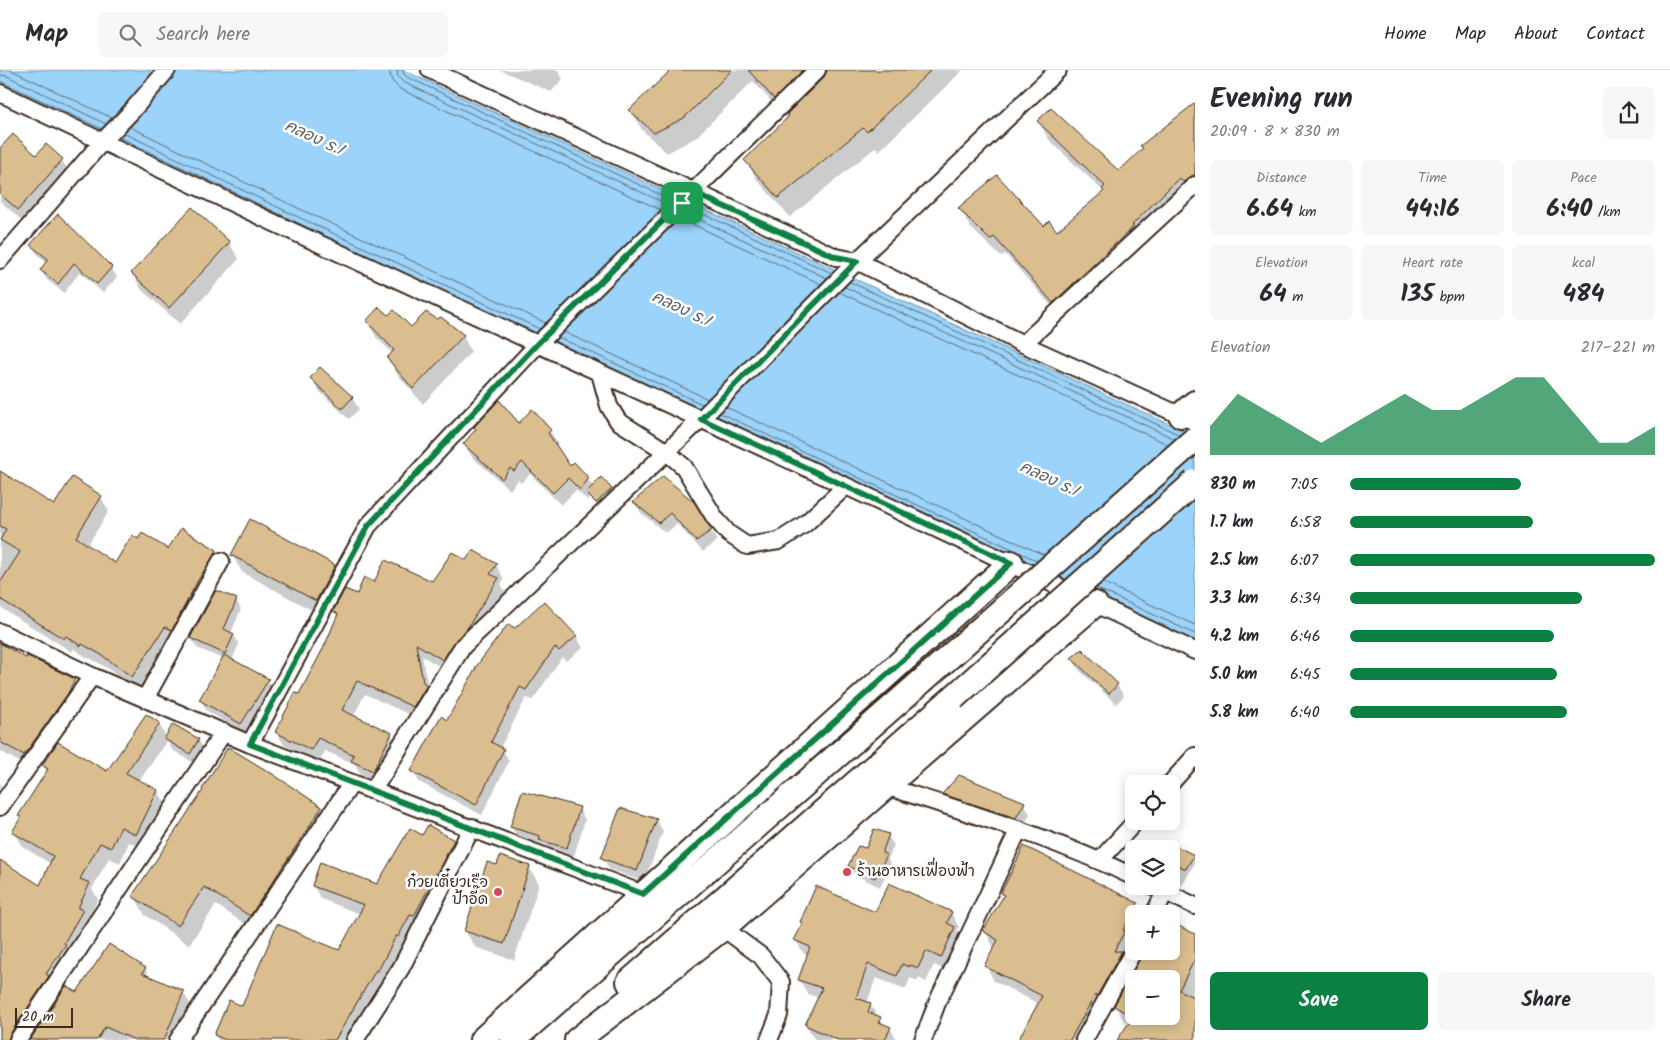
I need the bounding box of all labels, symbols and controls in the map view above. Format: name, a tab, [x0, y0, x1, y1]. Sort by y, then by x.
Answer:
search box	[98, 12, 448, 57]
text: Map	[25, 15, 68, 54]
text: Search here	[156, 20, 250, 50]
text: Home	[1384, 20, 1427, 49]
text: Map	[1455, 20, 1486, 49]
text: About	[1514, 20, 1558, 49]
text: Contact	[1586, 20, 1645, 49]
icon: search	[116, 21, 144, 49]
text: Evening run	[1210, 77, 1353, 122]
button: share	[1603, 87, 1655, 139]
water label: คลอง ร.1	[281, 114, 350, 164]
text: 20:09 · 8 × 830 m	[1210, 119, 1340, 144]
text: Distance	[1256, 167, 1307, 189]
text: Time	[1418, 167, 1447, 189]
text: Pace	[1570, 167, 1597, 189]
pin	[661, 182, 703, 224]
icon: arrive	[668, 189, 696, 217]
text: 6.64	[1247, 189, 1293, 229]
text: 44:16	[1405, 189, 1460, 229]
text: 6:40	[1546, 189, 1592, 229]
text: km	[1293, 201, 1316, 223]
text: /km	[1592, 201, 1621, 223]
text: Elevation	[1255, 252, 1308, 274]
text: Heart rate	[1402, 252, 1463, 274]
text: kcal	[1572, 252, 1595, 274]
text: 64	[1260, 274, 1287, 314]
text: 135	[1400, 274, 1434, 314]
text: 484	[1562, 274, 1605, 314]
water label: คลอง ร.1	[648, 285, 717, 335]
text: m	[1287, 286, 1303, 308]
text: bpm	[1434, 286, 1465, 308]
text: Elevation	[1210, 335, 1271, 360]
text: 217–221 m	[1581, 335, 1655, 360]
water label: คลอง ร.1	[1016, 455, 1085, 505]
text: 830 m	[1210, 472, 1256, 497]
text: 7:05	[1290, 472, 1318, 497]
text: 1.7 km	[1210, 510, 1253, 535]
text: 6:58	[1290, 510, 1321, 535]
text: 2.5 km	[1210, 548, 1258, 573]
text: 6:07	[1290, 548, 1318, 573]
text: 3.3 km	[1210, 586, 1258, 611]
text: 6:34	[1290, 586, 1321, 611]
text: 4.2 km	[1210, 624, 1259, 649]
text: 6:46	[1290, 624, 1321, 649]
text: 5.0 km	[1210, 662, 1257, 687]
text: 6:45	[1290, 662, 1320, 687]
text: 5.8 km	[1210, 700, 1258, 725]
text: 6:40	[1290, 700, 1320, 725]
map controls	[1125, 775, 1180, 1025]
button: locate	[1125, 775, 1180, 830]
button: layers	[1125, 840, 1180, 895]
place label: ร้านอาหารเฟื่องฟ้า	[857, 857, 975, 884]
marker: ร้านอาหารเฟื่องฟ้า	[841, 866, 853, 878]
place label: ก๋วยเตี๋ยวเรือ ป้าอี๊ด	[407, 867, 488, 912]
marker: ก๋วยเตี๋ยวเรือ ป้าอี๊ด	[492, 886, 504, 898]
button: +	[1125, 905, 1180, 960]
button: −	[1125, 970, 1180, 1025]
button: Save	[1210, 972, 1428, 1030]
button: Share	[1438, 972, 1655, 1030]
scale bar	[15, 1005, 72, 1028]
text: 20 m	[22, 1006, 54, 1028]

